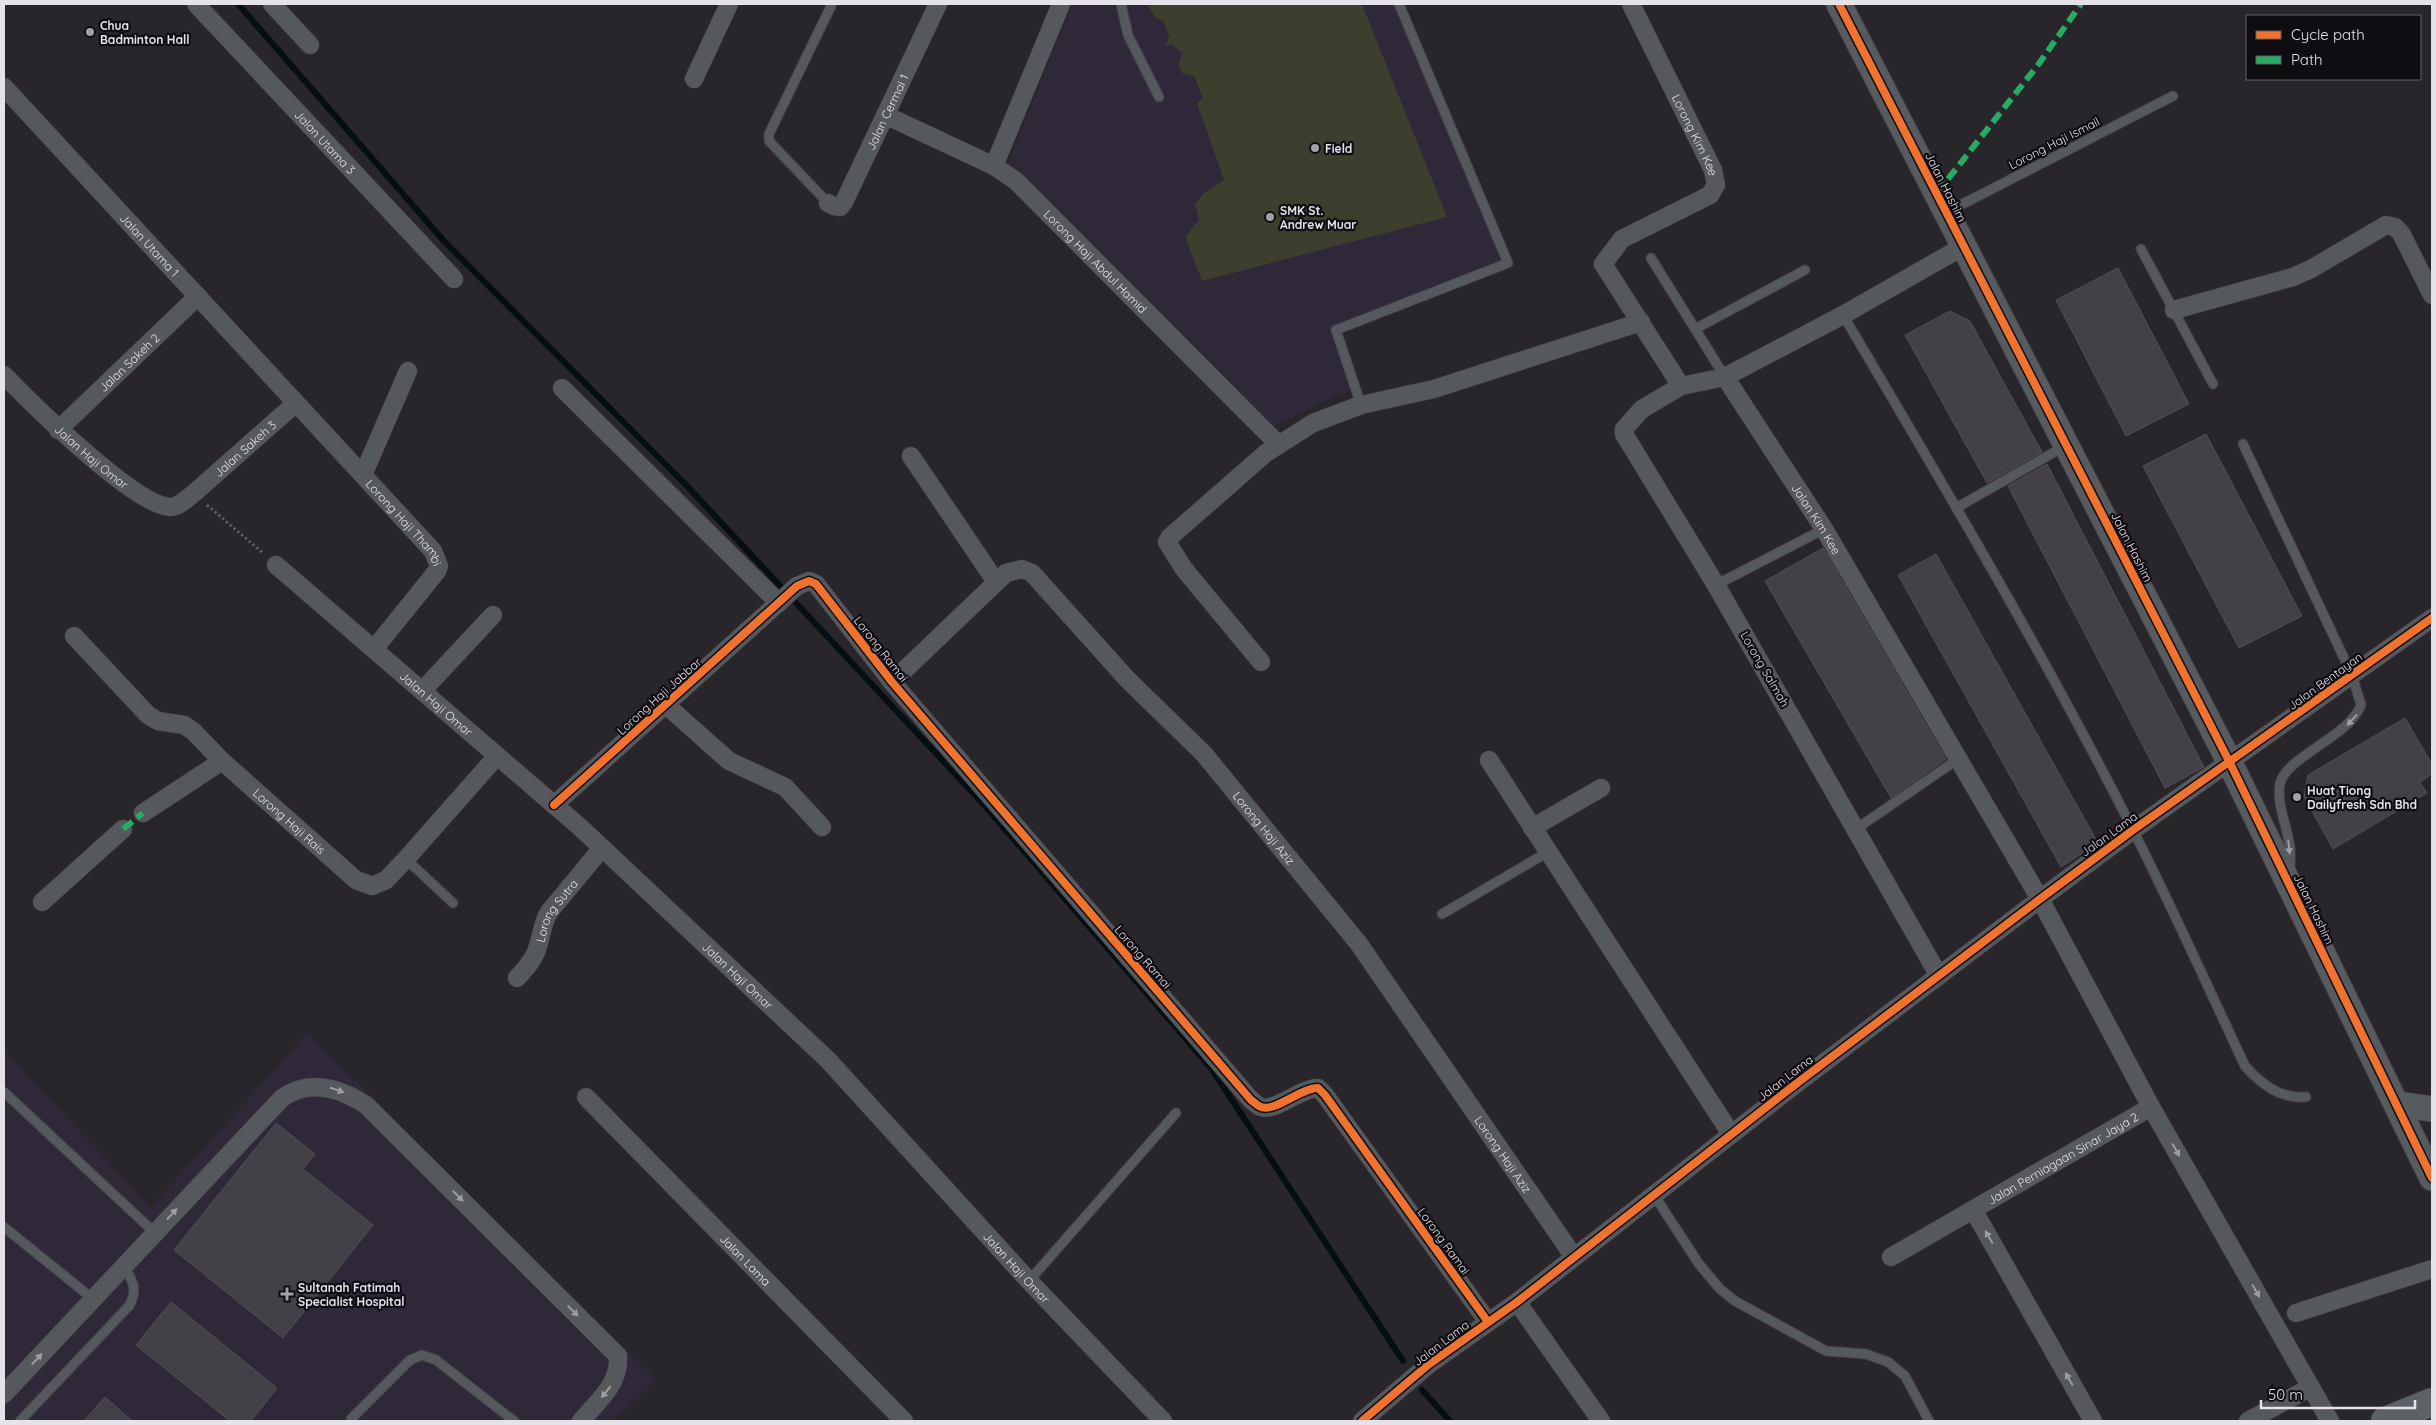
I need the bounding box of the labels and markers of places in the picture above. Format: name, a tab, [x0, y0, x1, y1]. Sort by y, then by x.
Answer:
place label: Chua Badminton Hall	[100, 18, 189, 47]
marker: Chua Badminton Hall	[84, 26, 96, 38]
place label: Field	[1325, 141, 1352, 156]
marker: Field	[1309, 142, 1321, 154]
place label: SMK St. Andrew Muar	[1280, 203, 1357, 232]
marker: SMK St. Andrew Muar	[1264, 211, 1276, 223]
place label: Huat Tiong Dailyfresh Sdn Bhd	[2307, 783, 2417, 812]
marker: Huat Tiong Dailyfresh Sdn Bhd	[2291, 791, 2303, 803]
place label: Sultanah Fatimah Specialist Hospital	[298, 1280, 404, 1309]
marker: Sultanah Fatimah Specialist Hospital	[280, 1287, 294, 1301]

